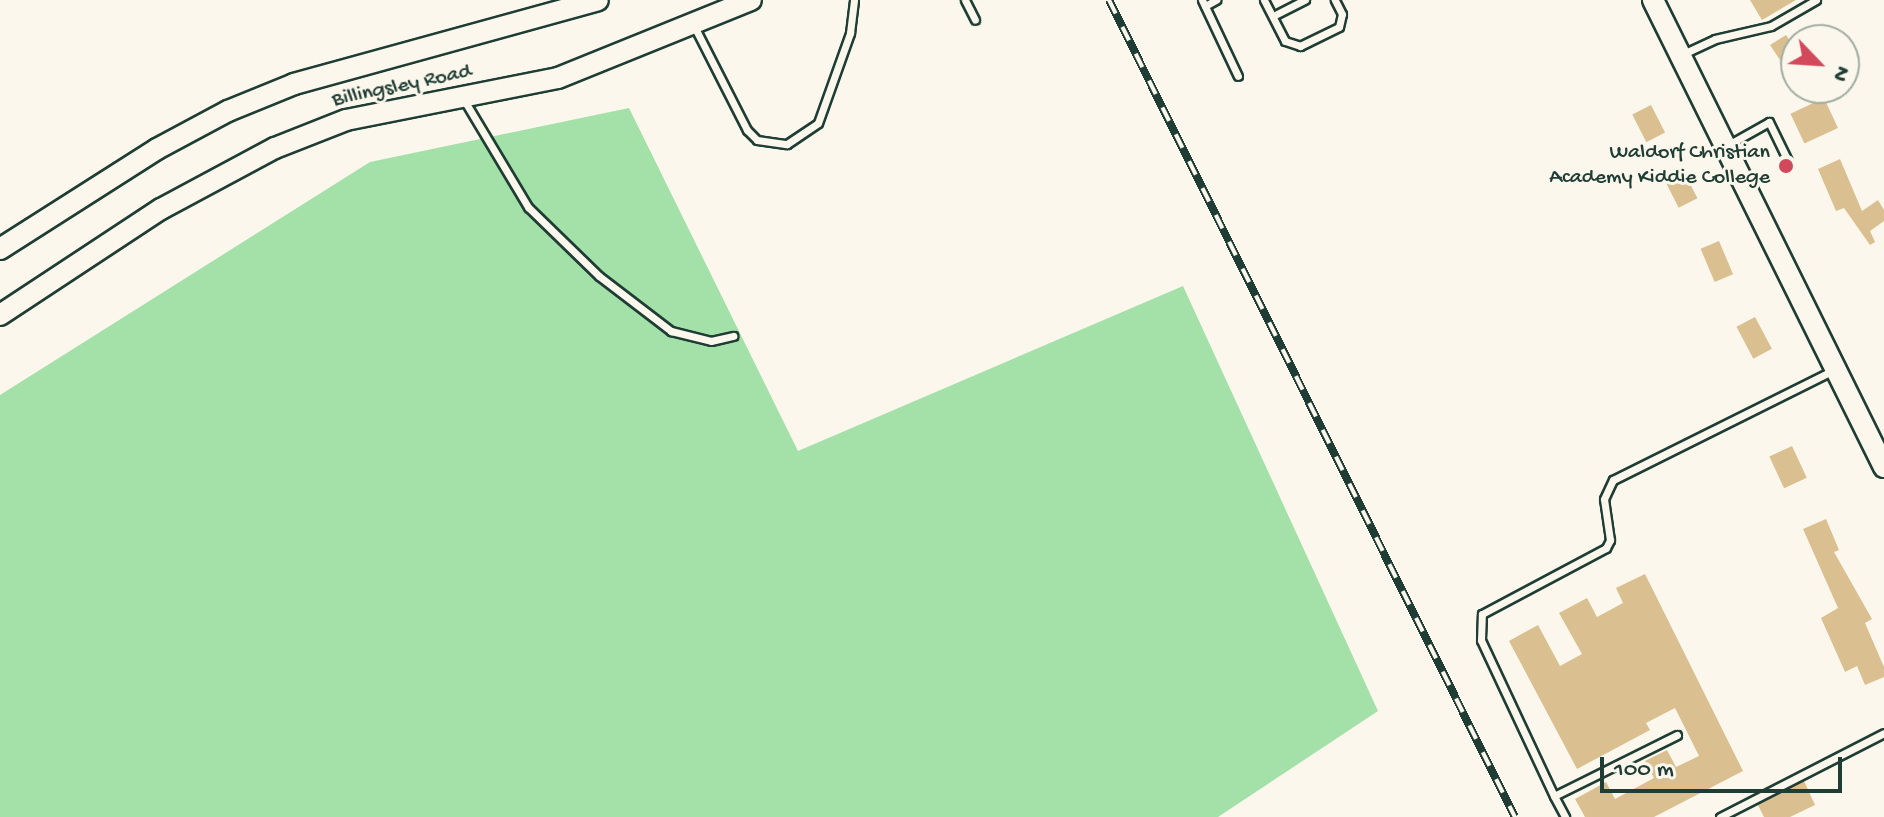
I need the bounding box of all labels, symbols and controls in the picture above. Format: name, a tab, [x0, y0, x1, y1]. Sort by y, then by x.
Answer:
north arrow	[1780, 24, 1860, 104]
street label: Billingsley Road	[330, 59, 474, 115]
text: N	[1825, 61, 1855, 85]
place label: Waldorf Christian Academy Kiddie College	[1549, 140, 1770, 192]
marker: Waldorf Christian Academy Kiddie College	[1777, 157, 1795, 175]
scale bar	[1604, 741, 1846, 791]
text: 100 m	[1614, 756, 1674, 785]

